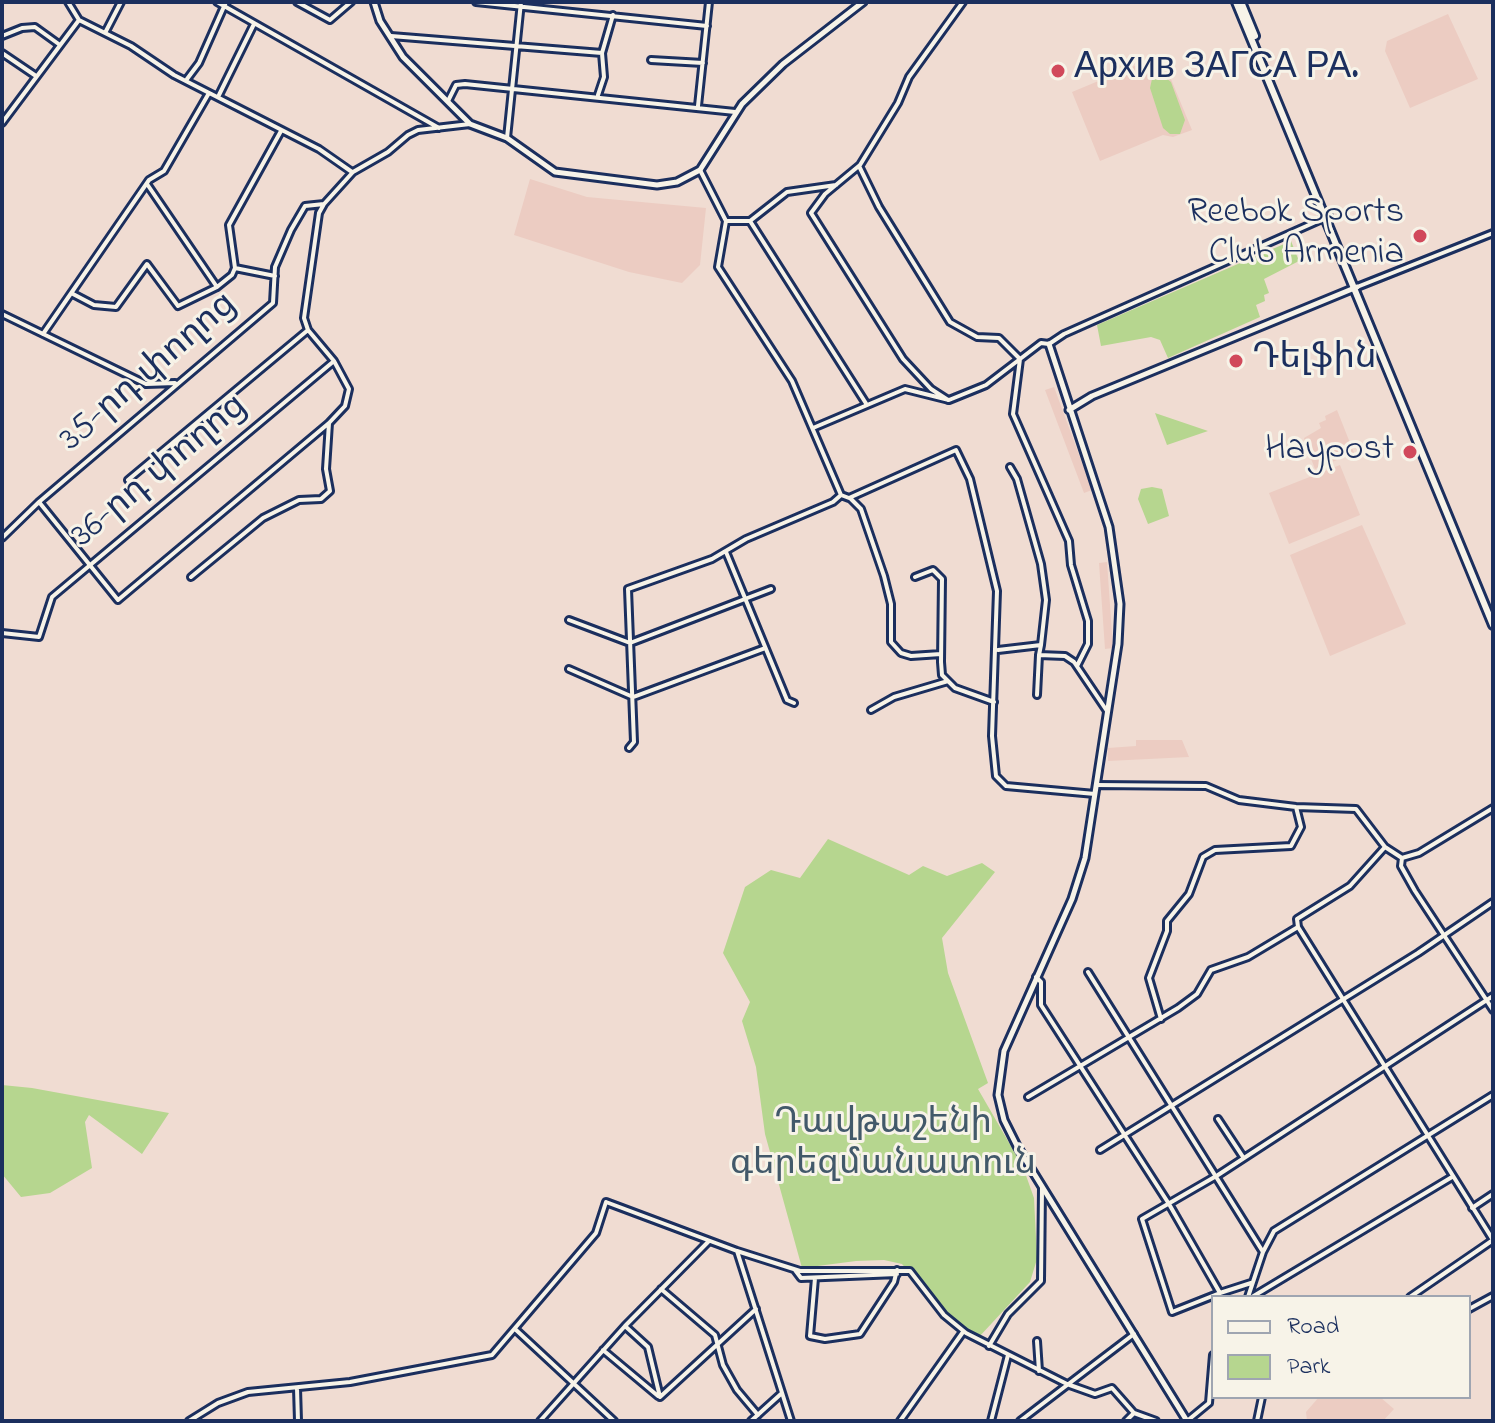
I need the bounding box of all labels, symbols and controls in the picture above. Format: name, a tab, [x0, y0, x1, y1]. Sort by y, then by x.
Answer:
place label: Архив ЗАГСА РА.	[1074, 49, 1359, 93]
marker: Архив ЗАГСА РА.	[1049, 62, 1067, 80]
place label: Reebok Sports Club Armenia	[1187, 193, 1404, 278]
marker: Reebok Sports Club Armenia	[1411, 227, 1429, 245]
street label: 35-րդ փողոց	[52, 285, 248, 463]
place label: Դելֆին	[1252, 339, 1377, 383]
marker: Դելֆին	[1227, 352, 1245, 370]
street label: 36-րդ փողոց	[64, 387, 258, 559]
place label: Haypost	[1265, 430, 1394, 474]
marker: Haypost	[1401, 443, 1419, 461]
park label: Դավթաշենի գերեզմանատուն	[730, 1104, 1036, 1189]
legend	[1211, 1295, 1471, 1399]
text: Road	[1287, 1310, 1339, 1345]
text: Park	[1287, 1350, 1330, 1385]

